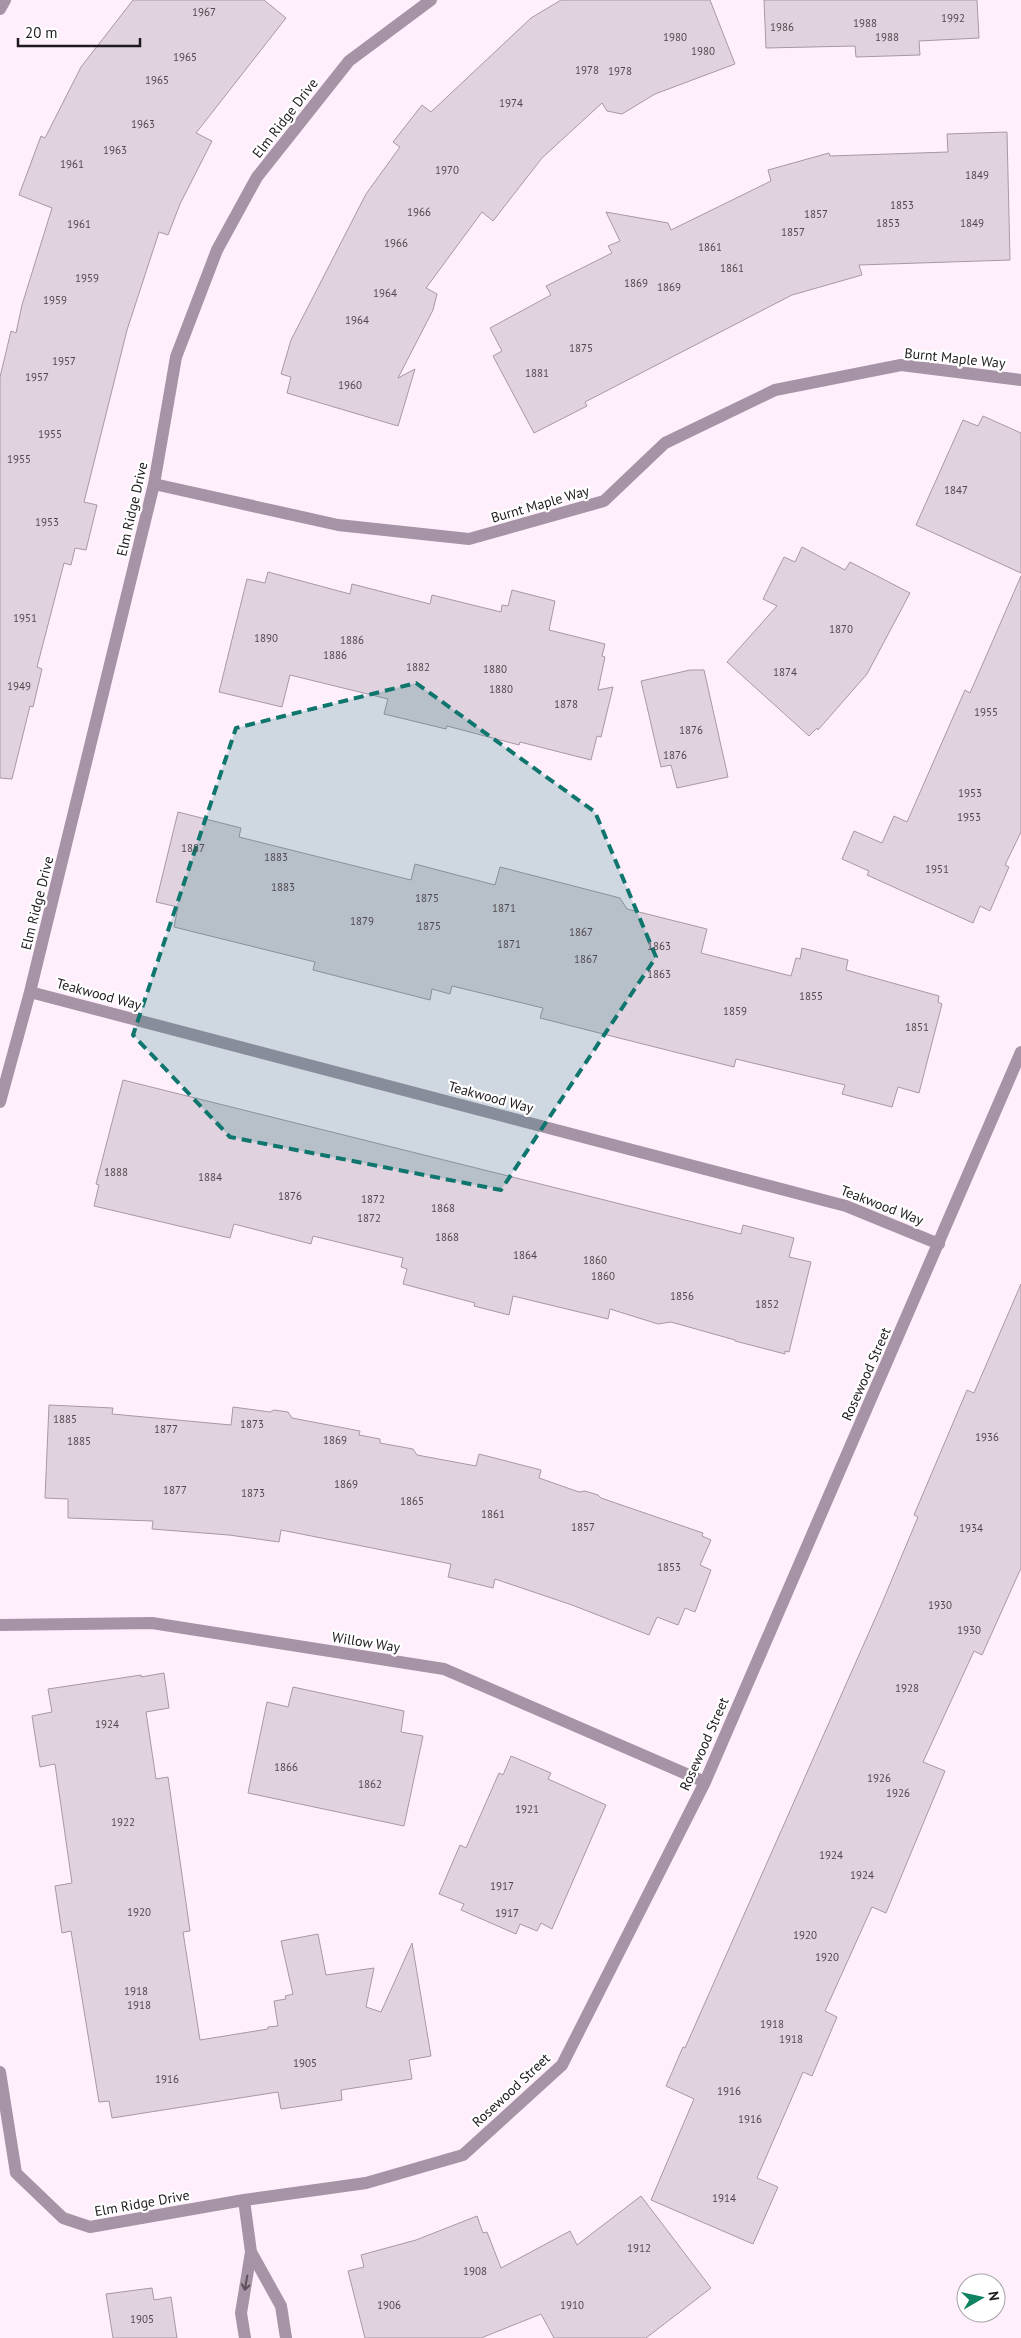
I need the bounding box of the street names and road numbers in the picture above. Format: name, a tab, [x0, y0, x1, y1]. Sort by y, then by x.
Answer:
street label: Elm Ridge Drive	[248, 75, 322, 161]
street label: Burnt Maple Way	[904, 344, 1007, 372]
street label: Elm Ridge Drive	[112, 460, 152, 558]
street label: Burnt Maple Way	[489, 481, 592, 527]
street label: Elm Ridge Drive	[17, 854, 57, 952]
street label: Teakwood Way	[54, 974, 144, 1014]
street label: Teakwood Way	[446, 1077, 536, 1117]
street label: Teakwood Way	[838, 1181, 926, 1229]
street label: Rosewood Street	[837, 1324, 895, 1423]
street label: Willow Way	[331, 1628, 402, 1656]
street label: Rosewood Street	[675, 1694, 733, 1793]
street label: Rosewood Street	[468, 2049, 554, 2131]
street label: Elm Ridge Drive	[93, 2186, 191, 2220]

